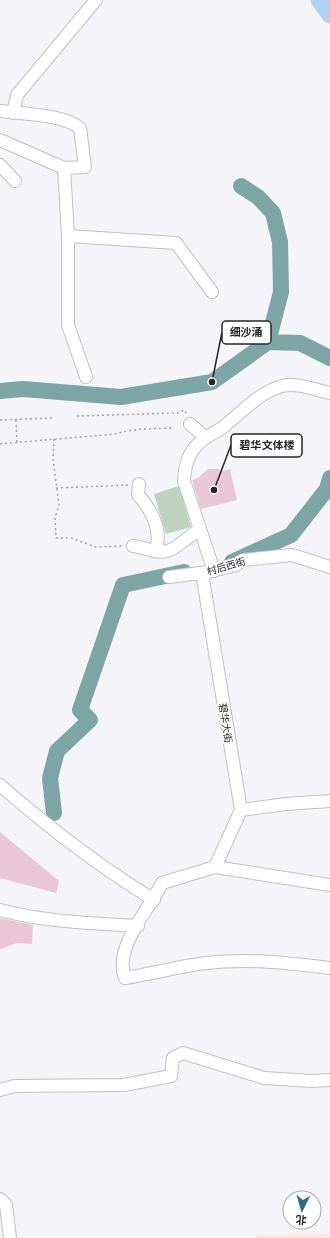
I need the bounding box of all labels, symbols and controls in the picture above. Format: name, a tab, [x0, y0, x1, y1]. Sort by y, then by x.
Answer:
callout: 细沙涌	[222, 321, 271, 344]
text: 细沙涌	[230, 325, 263, 339]
callout: 碧华文体楼	[231, 434, 302, 457]
text: 碧华文体楼	[240, 438, 295, 452]
street label: 村后西街	[205, 555, 247, 578]
street label: 碧华大街	[216, 702, 235, 744]
north arrow	[282, 1190, 322, 1230]
text: 北	[295, 1213, 307, 1227]

